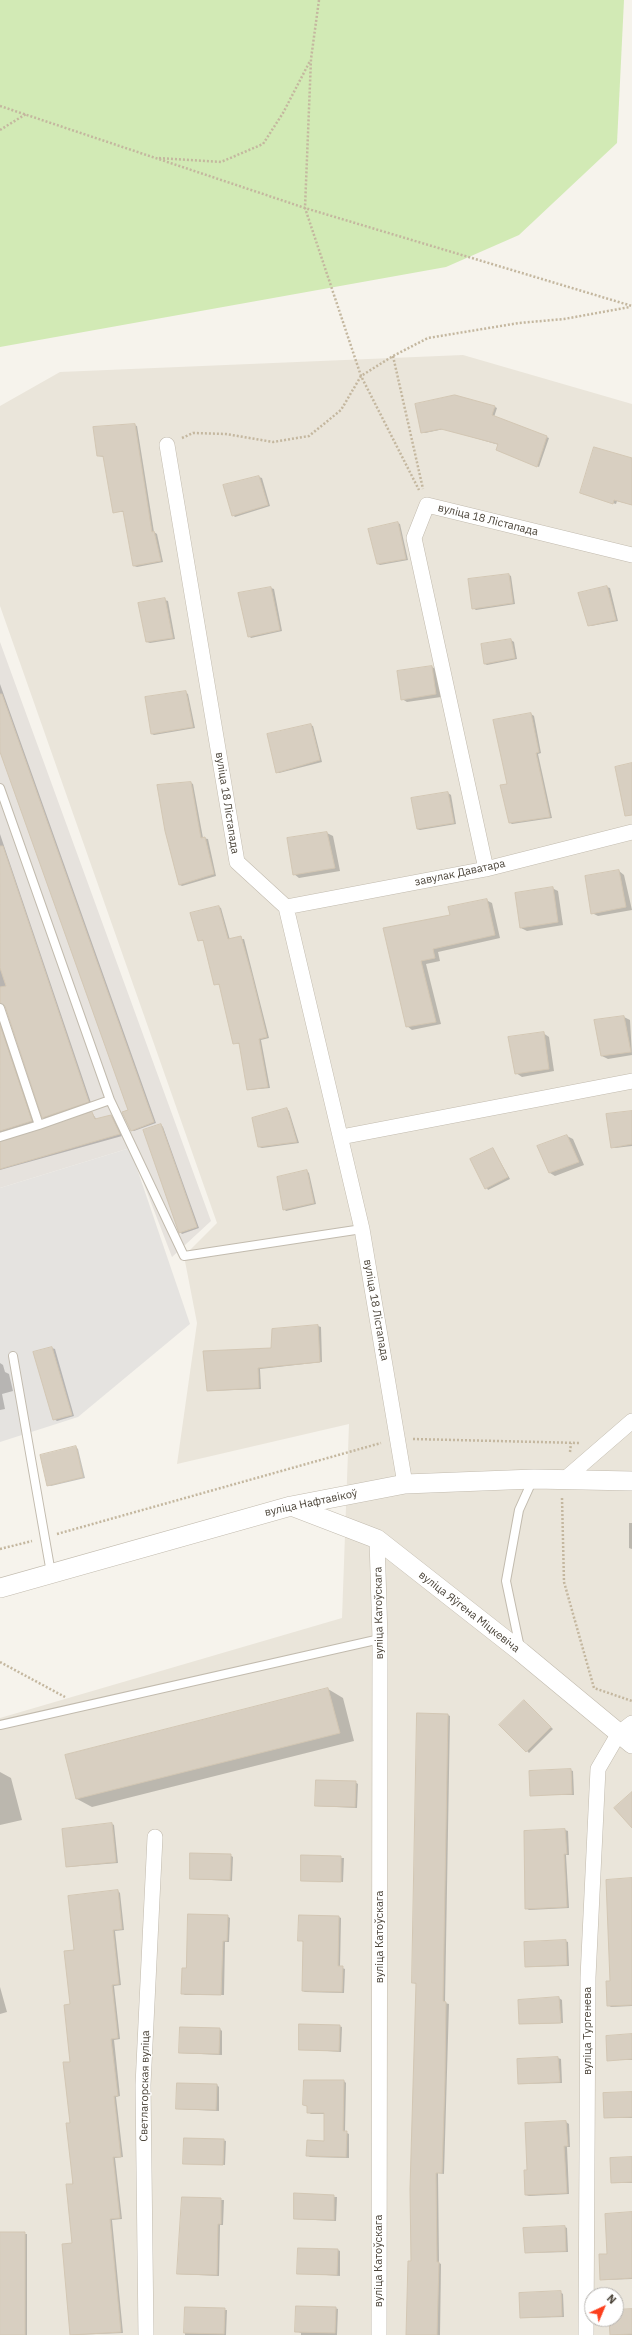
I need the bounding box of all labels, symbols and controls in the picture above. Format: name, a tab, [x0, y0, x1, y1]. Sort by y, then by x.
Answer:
street label: вуліца 18 Лістапада	[437, 501, 539, 539]
street label: вуліца 18 Лістапада	[212, 751, 242, 855]
street label: завулак Даватара	[414, 857, 506, 889]
street label: вуліца 18 Лістапада	[361, 1258, 391, 1362]
street label: вуліца Нафтавікоў	[263, 1487, 359, 1519]
street label: вуліца Катоўскага	[372, 1567, 386, 1659]
street label: вуліца Яўгена Міцкевіча	[416, 1569, 522, 1655]
street label: вуліца Катоўскага	[373, 1891, 387, 1983]
street label: вуліца Тургенева	[581, 1987, 595, 2075]
street label: Светлагорская вуліца	[137, 2030, 153, 2142]
street label: вуліца Катоўскага	[372, 2215, 386, 2307]
north arrow	[584, 2287, 624, 2327]
text: N	[604, 2291, 619, 2307]

